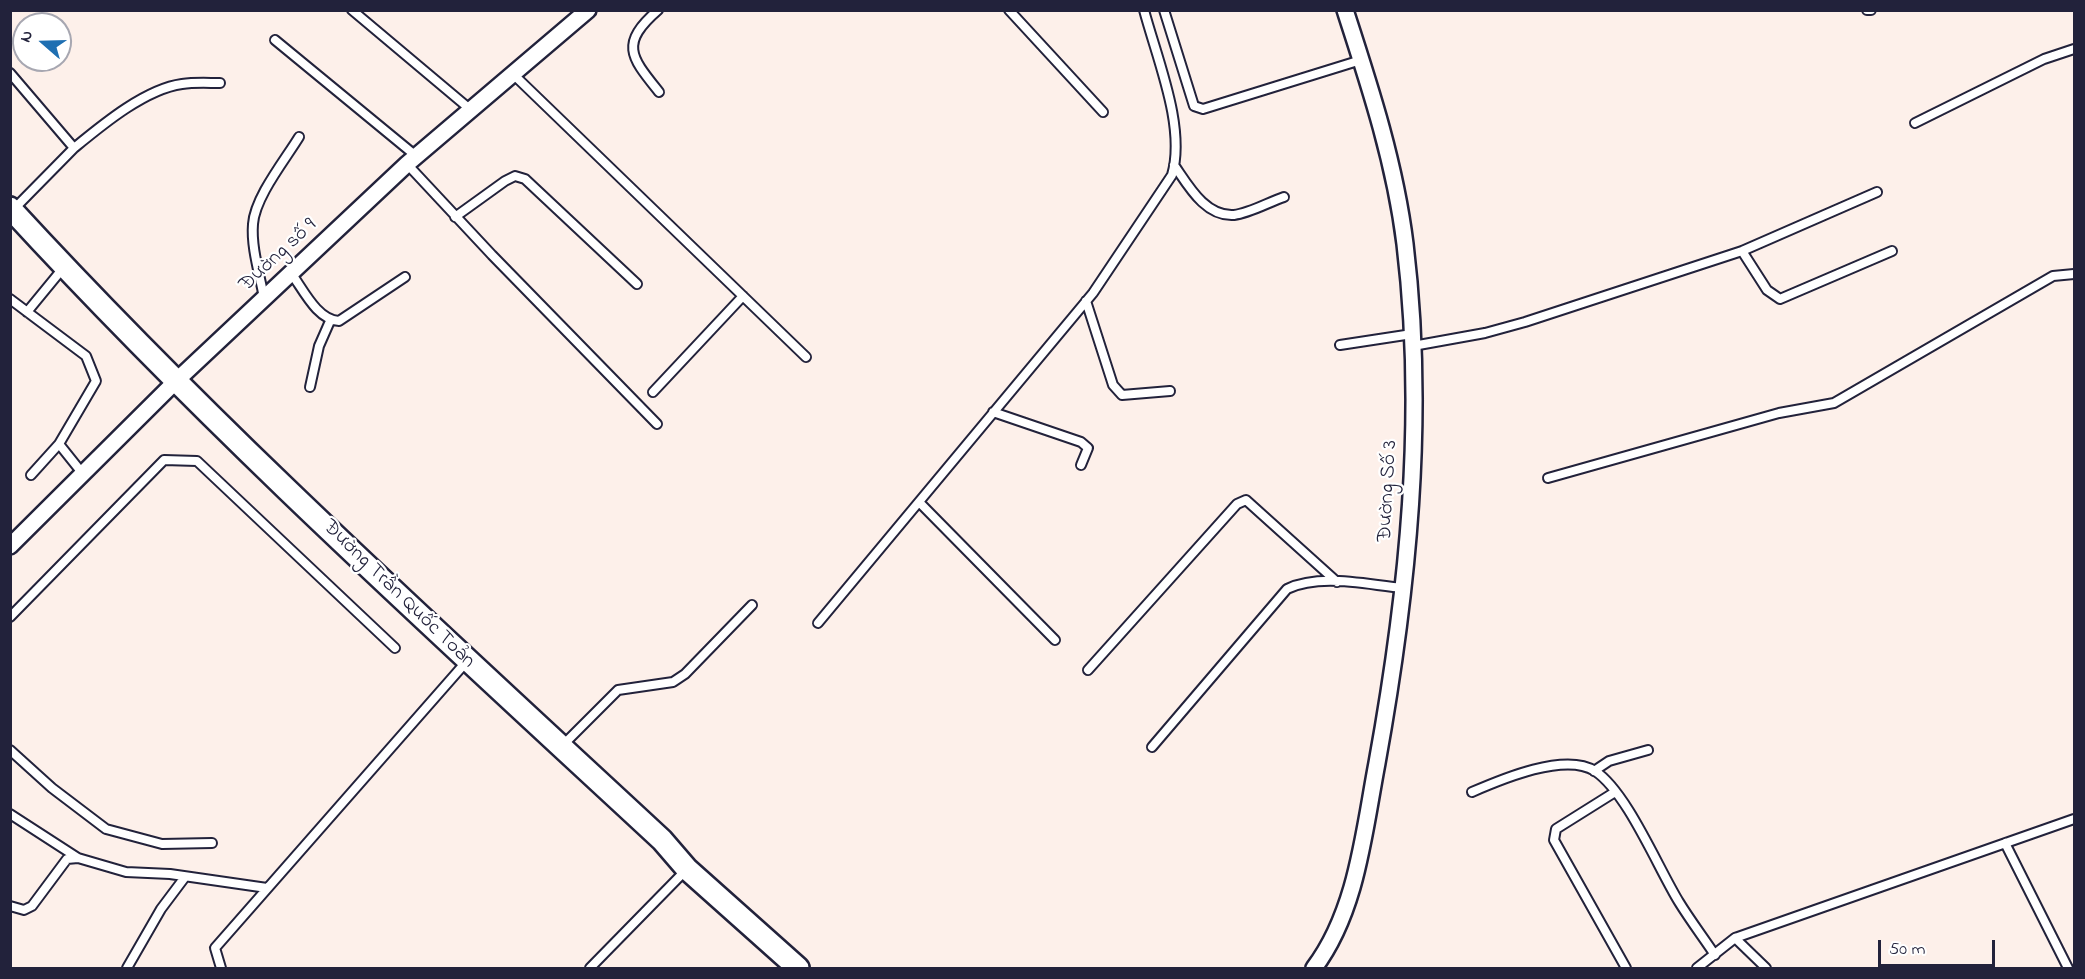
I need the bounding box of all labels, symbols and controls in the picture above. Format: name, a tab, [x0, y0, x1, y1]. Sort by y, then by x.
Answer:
north arrow	[12, 12, 72, 72]
text: N	[14, 27, 40, 46]
street label: Đường số 9	[235, 214, 323, 298]
street label: Đường Số 3	[1374, 440, 1404, 542]
street label: Đường Trần Quốc Toản	[316, 515, 480, 675]
scale bar	[1881, 928, 1998, 966]
text: 50 m	[1889, 937, 1926, 963]

